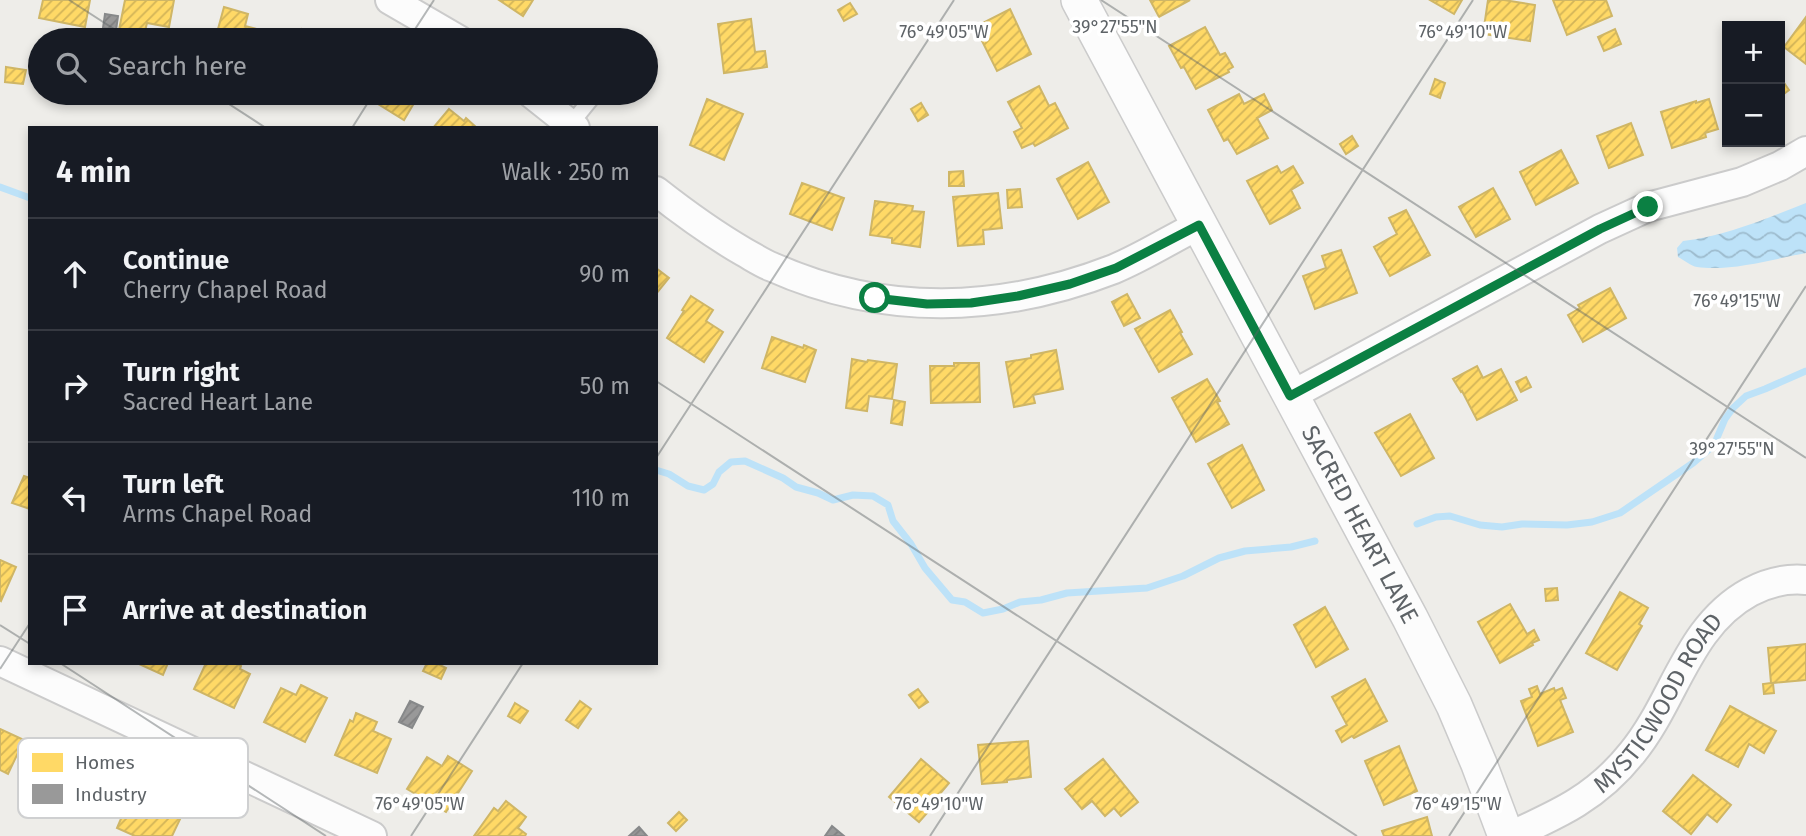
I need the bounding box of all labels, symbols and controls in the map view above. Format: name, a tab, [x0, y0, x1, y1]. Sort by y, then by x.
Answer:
text: 39°27'55"N	[1072, 16, 1158, 38]
text: 76°49'05"W	[899, 21, 989, 43]
text: 76°49'10"W	[1419, 21, 1507, 43]
map controls	[1722, 21, 1785, 147]
button: +	[1722, 21, 1785, 84]
search box	[28, 28, 658, 105]
icon: search	[52, 48, 90, 86]
text: Search here	[108, 51, 247, 82]
button: −	[1722, 84, 1785, 147]
text: 4 min	[56, 154, 131, 190]
text: Walk · 250 m	[502, 158, 630, 186]
route end	[1632, 191, 1663, 222]
text: Continue	[123, 245, 229, 276]
icon: ahead	[56, 255, 94, 293]
text: 90 m	[579, 260, 630, 288]
text: Cherry Chapel Road	[123, 276, 328, 304]
route start	[859, 282, 890, 313]
text: 76°49'15"W	[1693, 290, 1781, 312]
text: Turn right	[123, 357, 240, 388]
icon: right	[56, 367, 94, 405]
text: 50 m	[580, 372, 630, 400]
text: Sacred Heart Lane	[123, 388, 313, 416]
street label: SACRED HEART LANE	[1296, 421, 1424, 628]
text: 39°27'55"N	[1689, 438, 1775, 460]
text: Turn left	[123, 469, 224, 500]
icon: left	[56, 479, 94, 517]
text: 110 m	[572, 484, 630, 512]
text: Arms Chapel Road	[123, 500, 312, 528]
icon: arrive	[56, 591, 94, 629]
text: Arrive at destination	[123, 595, 367, 626]
street label: MYSTICWOOD ROAD	[1588, 607, 1728, 799]
legend	[18, 738, 248, 818]
text: Homes	[75, 751, 135, 774]
text: Industry	[75, 783, 147, 806]
text: 76°49'05"W	[375, 793, 465, 815]
text: 76°49'10"W	[895, 793, 983, 815]
text: 76°49'15"W	[1414, 793, 1502, 815]

